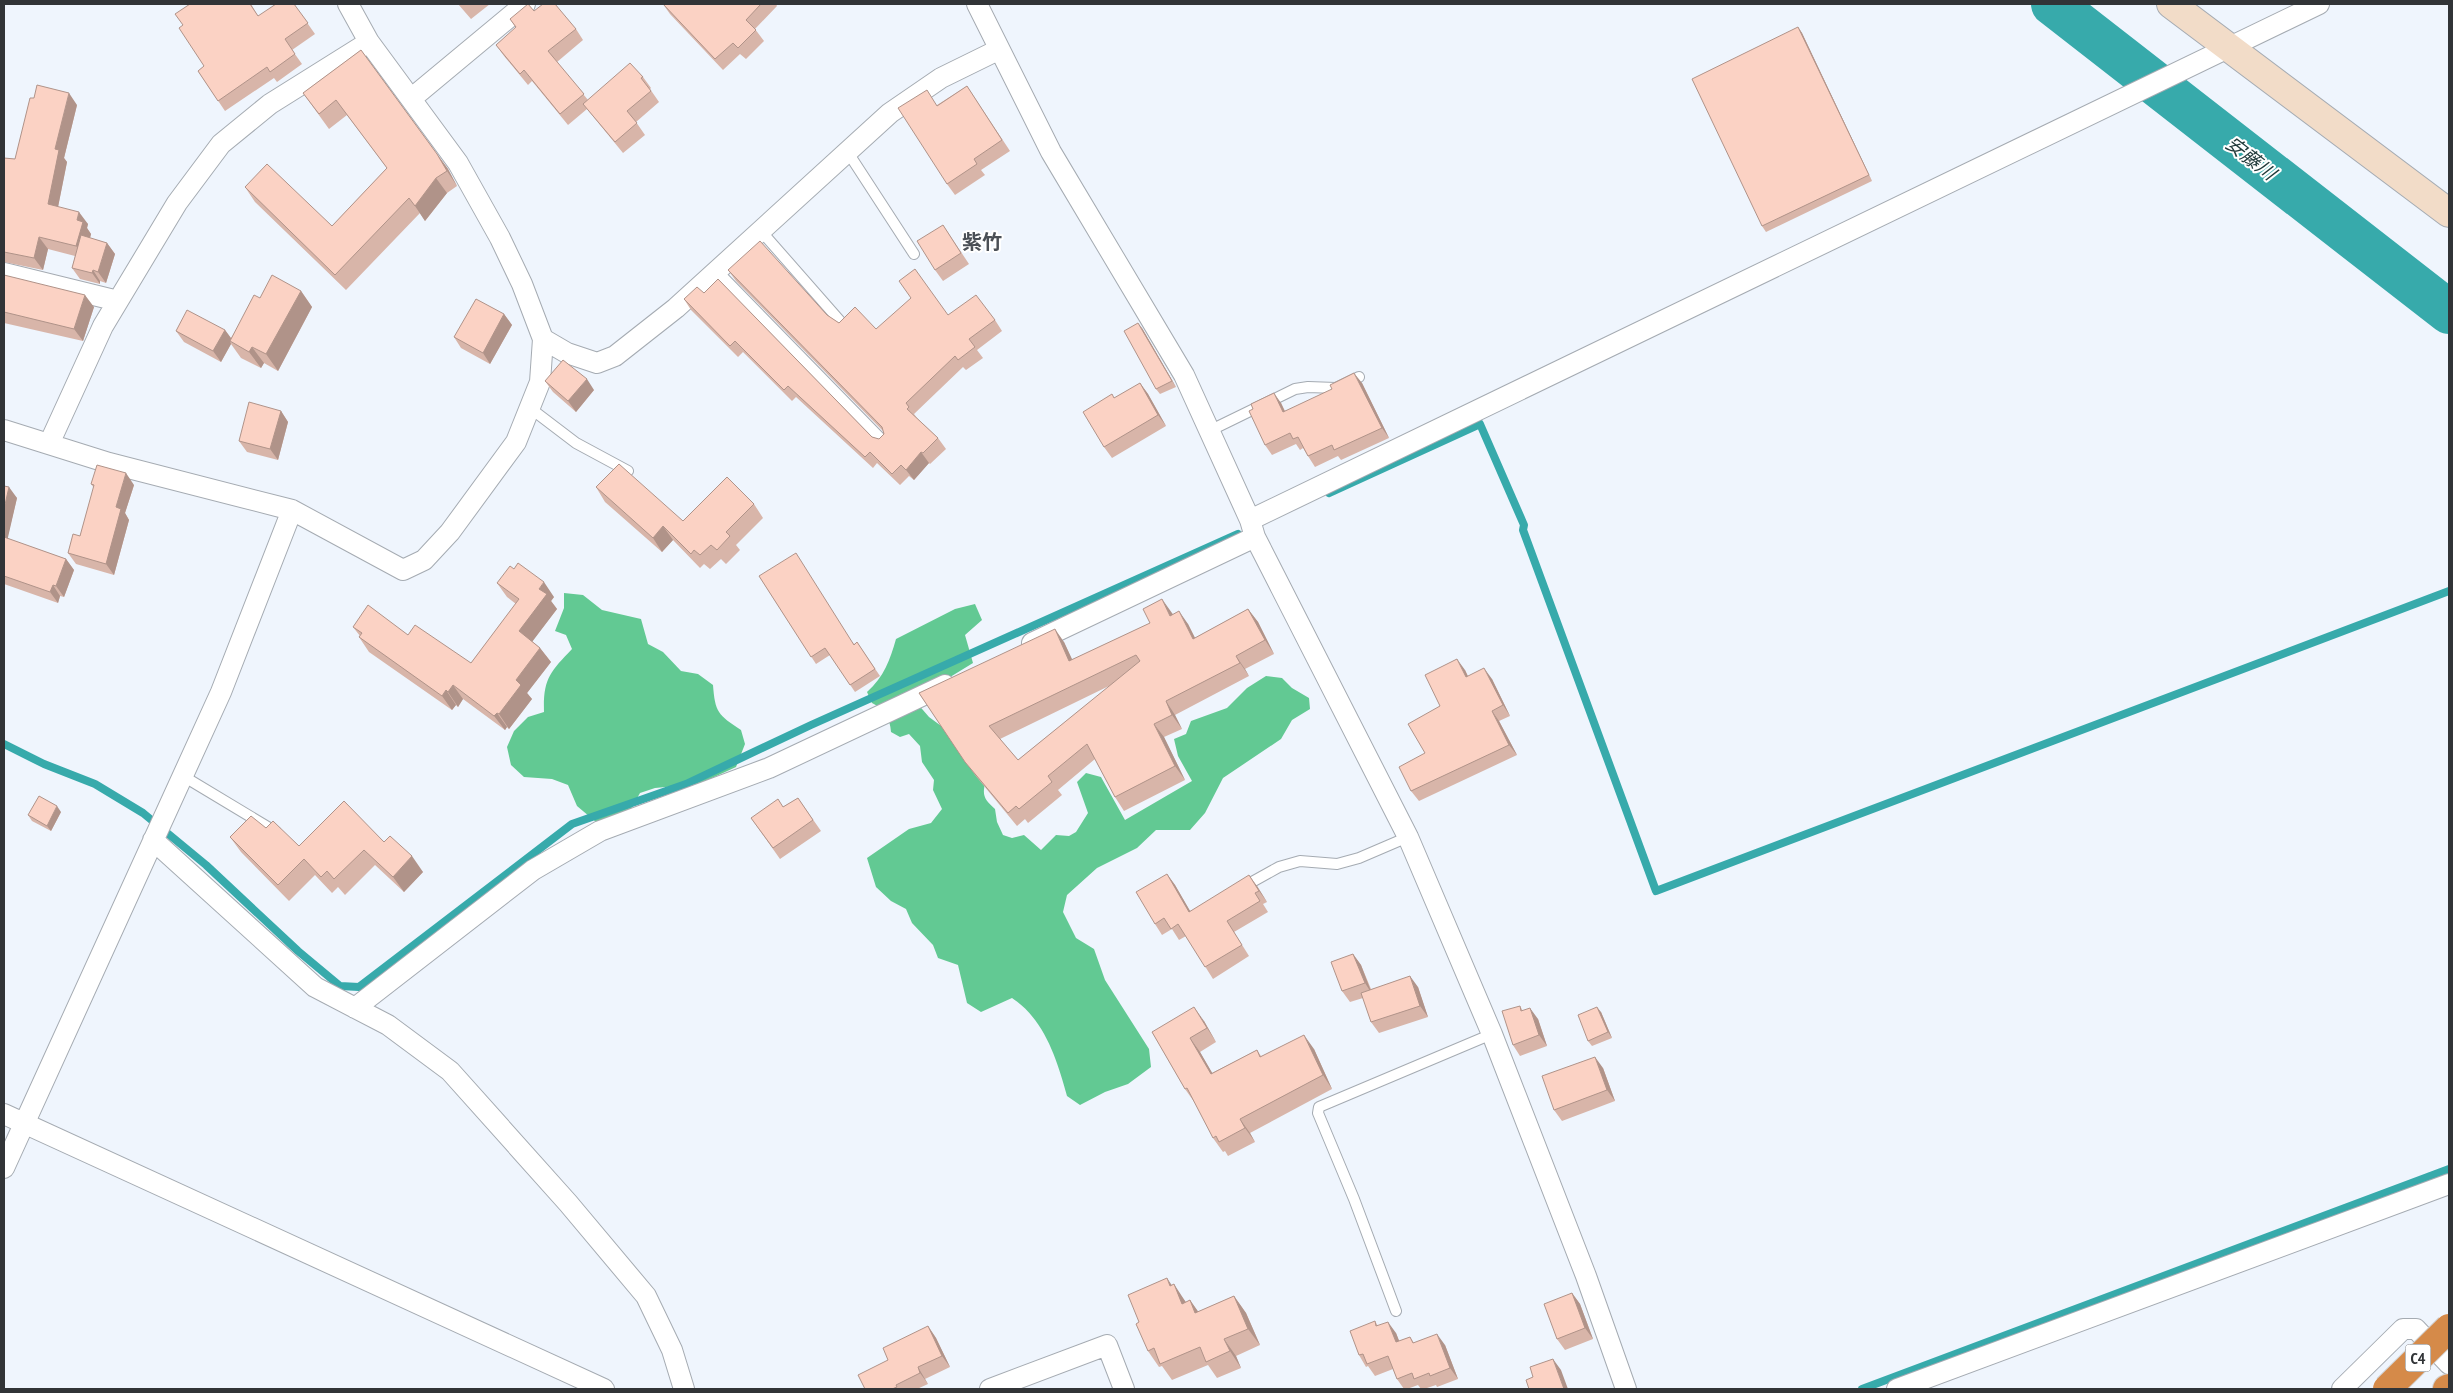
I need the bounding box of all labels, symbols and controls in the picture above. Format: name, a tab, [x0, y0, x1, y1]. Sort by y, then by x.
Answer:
water label: 安藤川	[2221, 131, 2282, 186]
district label: 紫竹	[962, 229, 1002, 255]
road number: C4	[2406, 1345, 2430, 1372]

